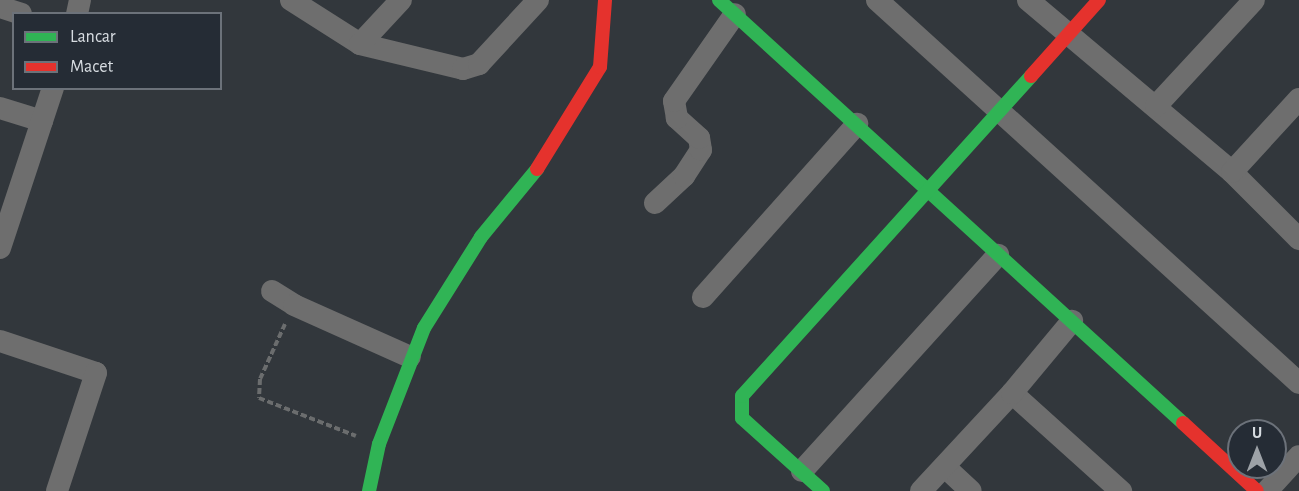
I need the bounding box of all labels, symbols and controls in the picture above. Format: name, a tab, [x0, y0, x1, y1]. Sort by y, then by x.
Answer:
legend	[12, 12, 222, 90]
text: Lancar	[70, 28, 116, 46]
text: Macet	[70, 58, 113, 76]
north arrow	[1227, 419, 1287, 479]
text: U	[1252, 425, 1262, 441]

